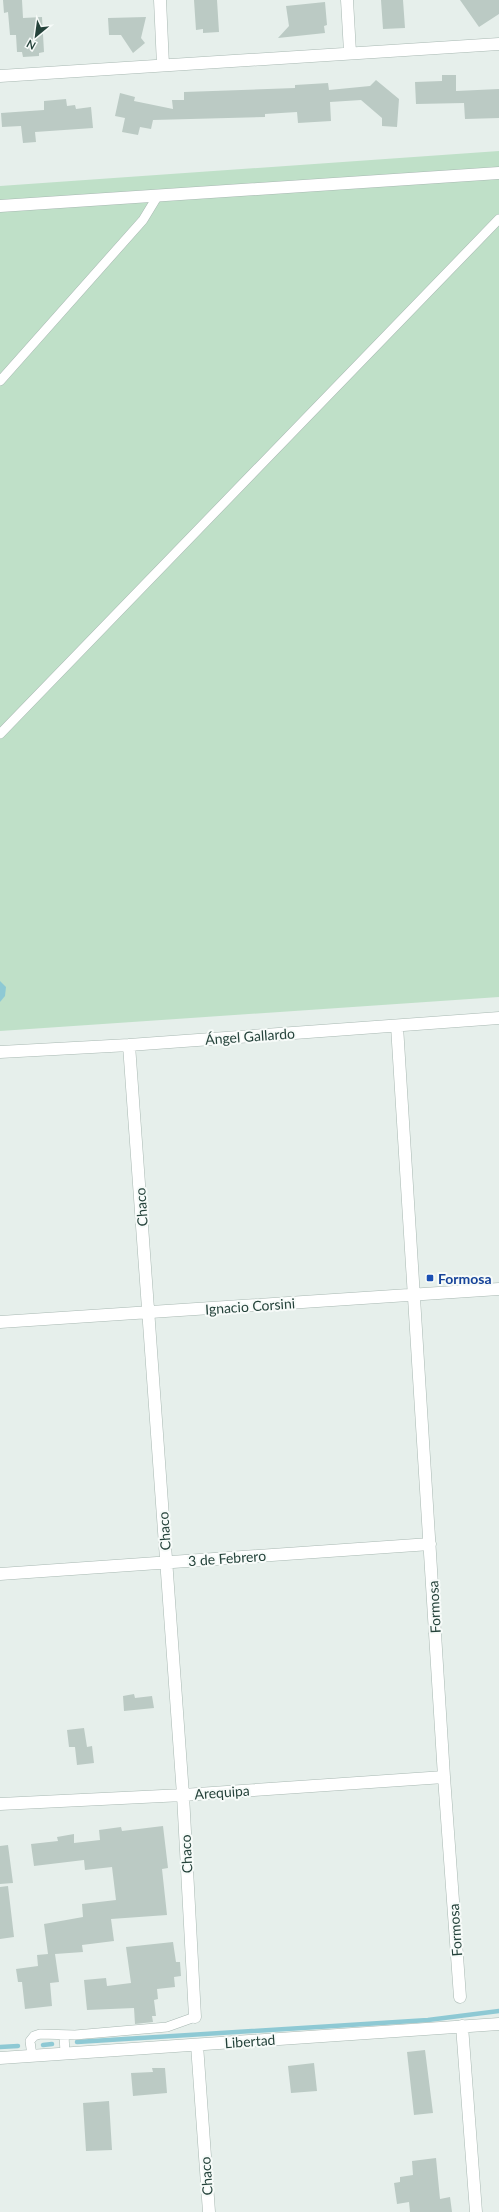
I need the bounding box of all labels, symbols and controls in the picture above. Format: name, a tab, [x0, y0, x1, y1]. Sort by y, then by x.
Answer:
north arrow	[16, 16, 56, 56]
text: N	[24, 37, 38, 53]
street label: Ángel Gallardo	[205, 1024, 296, 1048]
street label: Chaco	[131, 1187, 151, 1227]
place label: Formosa	[438, 1270, 492, 1287]
marker: Formosa	[425, 1273, 435, 1283]
street label: Ignacio Corsini	[204, 1294, 296, 1318]
street label: Chaco	[154, 1511, 174, 1551]
street label: 3 de Febrero	[187, 1547, 267, 1569]
street label: Formosa	[424, 1580, 444, 1634]
street label: Arequipa	[194, 1782, 250, 1802]
street label: Chaco	[176, 1834, 195, 1874]
street label: Formosa	[445, 1903, 465, 1957]
street label: Libertad	[224, 2031, 276, 2051]
street label: Chaco	[196, 2156, 216, 2196]

